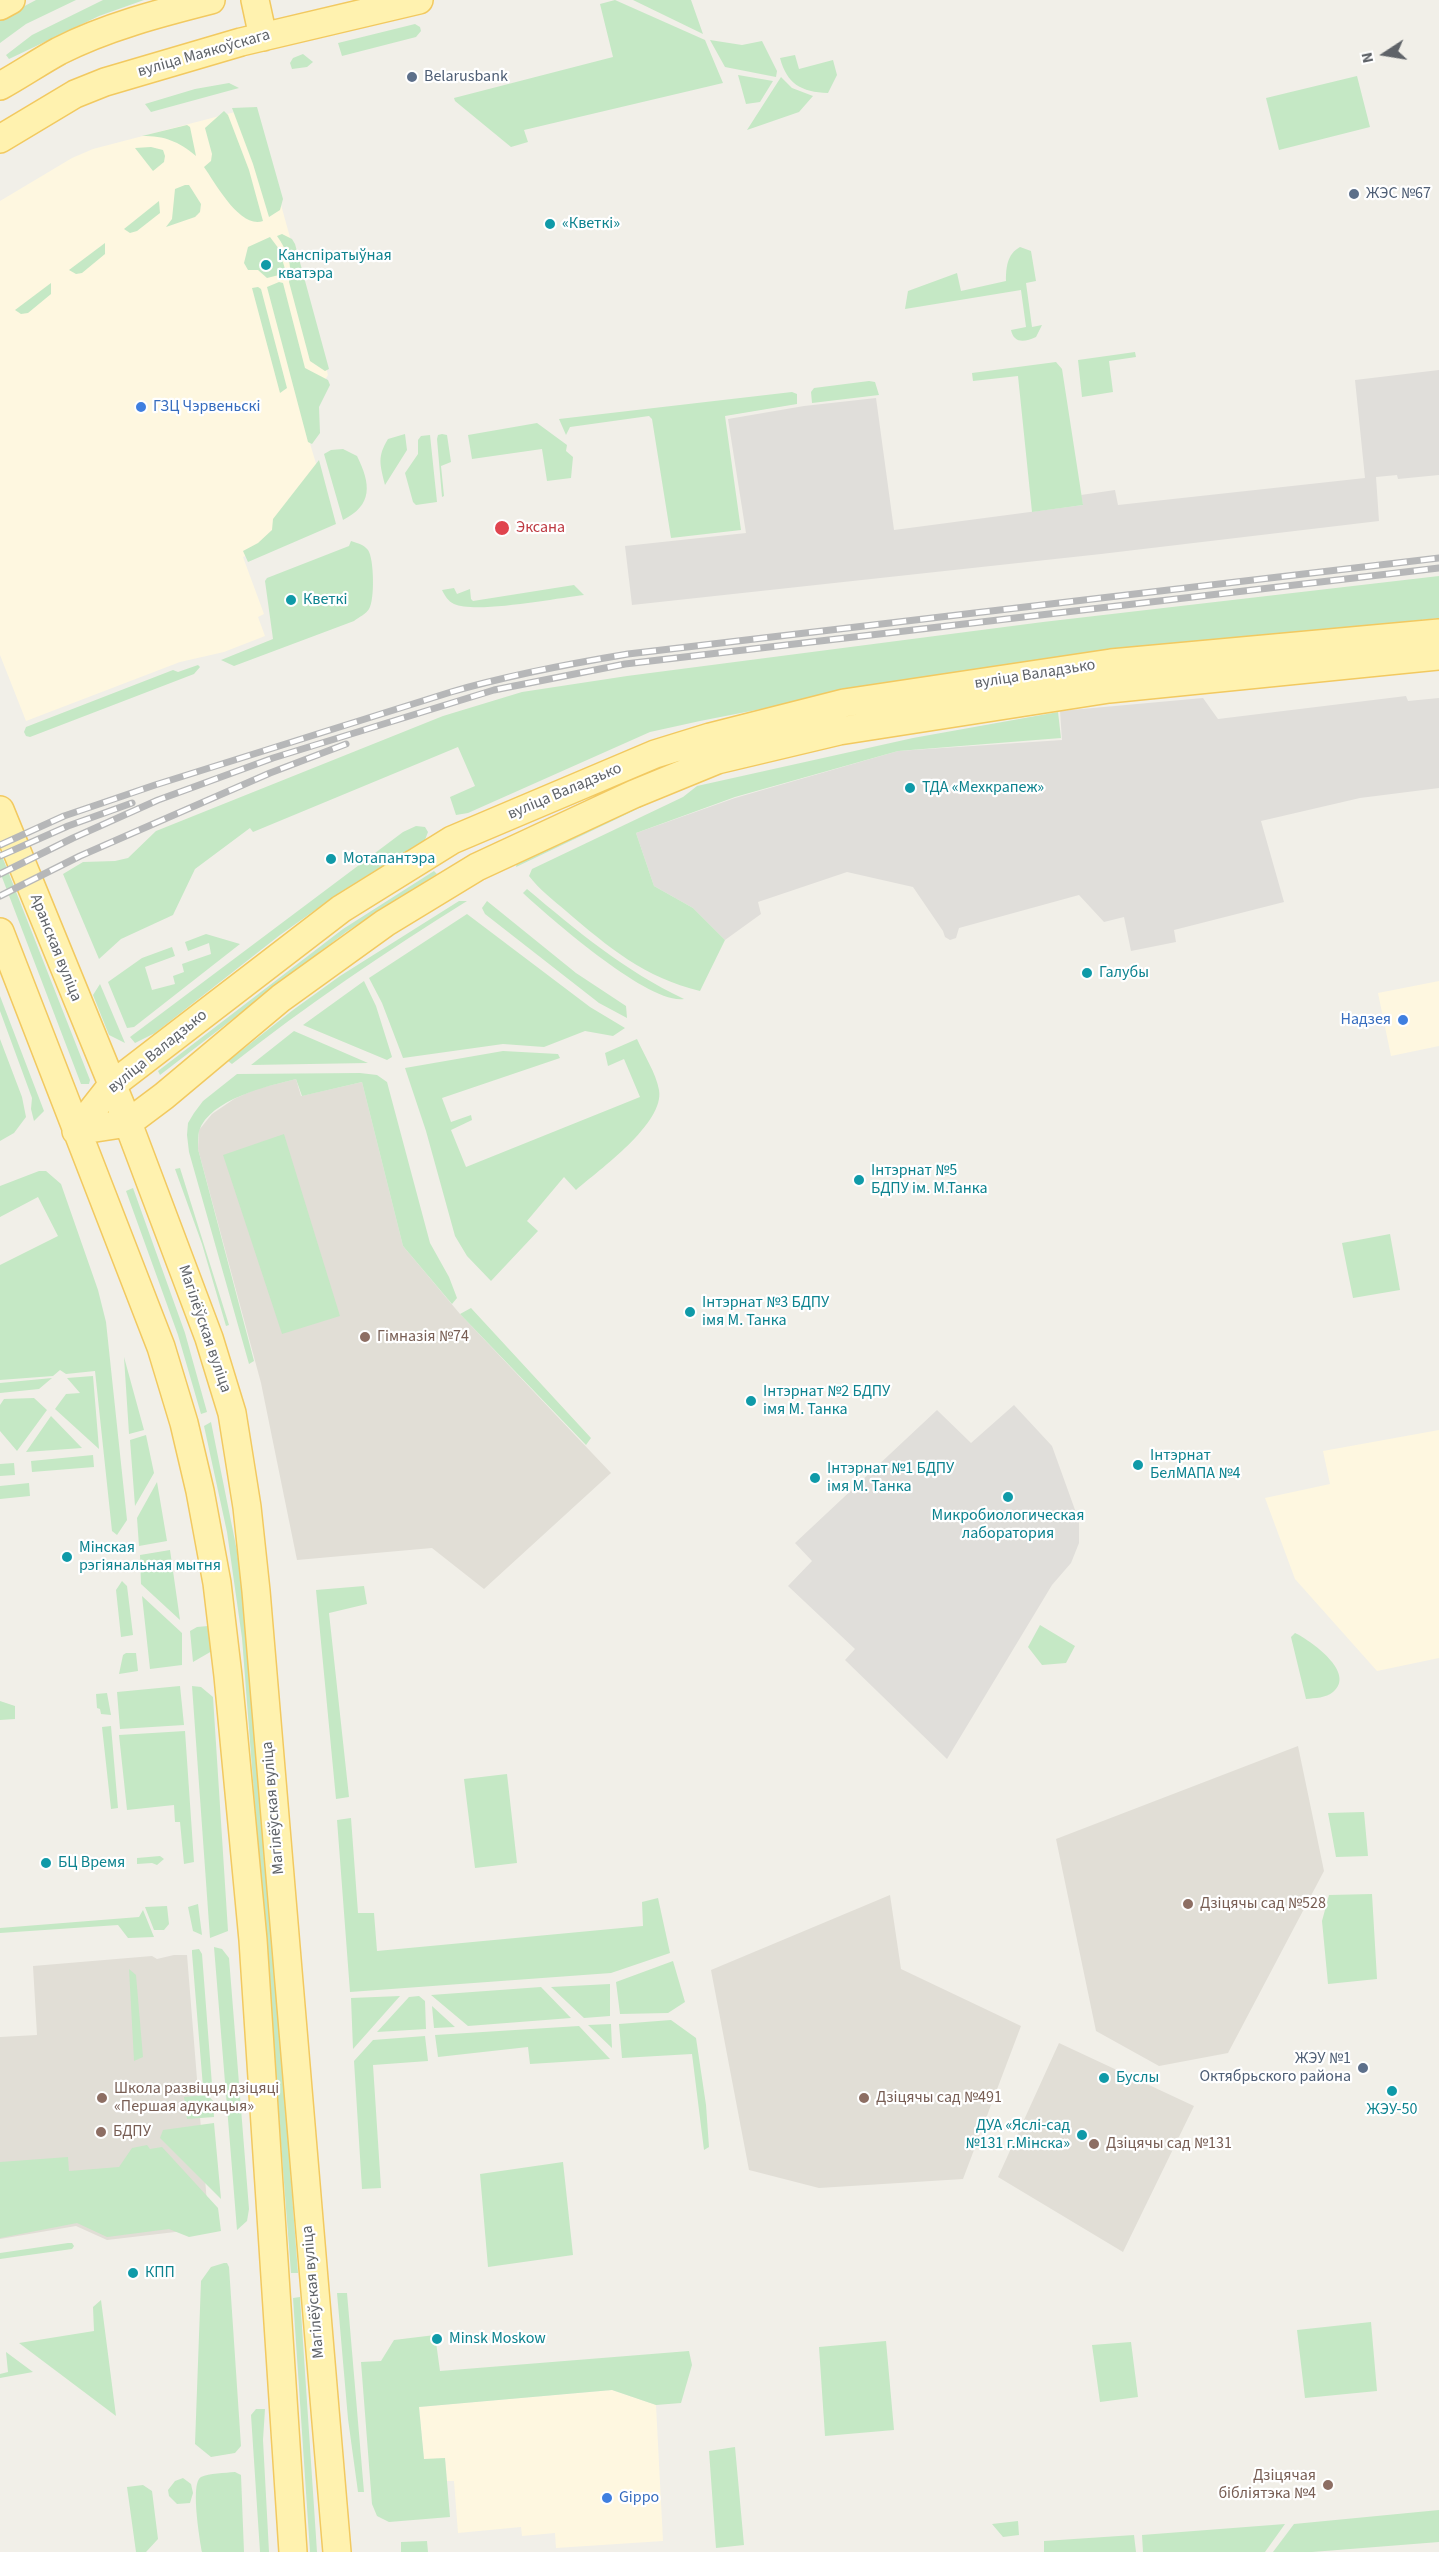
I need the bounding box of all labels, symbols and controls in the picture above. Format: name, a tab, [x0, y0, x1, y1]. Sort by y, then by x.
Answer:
north arrow	[1355, 24, 1415, 84]
street label: вуліца Маякоўскага	[136, 26, 272, 82]
text: N	[1356, 50, 1379, 65]
place label: Belarusbank	[424, 67, 508, 87]
marker: Belarusbank	[405, 70, 419, 84]
place label: ЖЭС №67	[1366, 184, 1431, 204]
marker: ЖЭС №67	[1347, 187, 1361, 201]
place label: «Кветкі»	[562, 214, 620, 234]
marker: «Кветкі»	[543, 217, 557, 231]
place label: Канспіратыўная кватэра	[278, 246, 392, 284]
marker: Канспіратыўная кватэра	[259, 258, 273, 272]
place label: ГЗЦ Чэрвеньскі	[153, 397, 260, 417]
marker: ГЗЦ Чэрвеньскі	[134, 400, 148, 414]
place label: Эксана	[516, 518, 565, 538]
marker: Эксана	[493, 519, 511, 537]
place label: Кветкі	[303, 590, 347, 610]
marker: Кветкі	[284, 593, 298, 607]
street label: вуліца Валадзько	[973, 656, 1097, 694]
street label: вуліца Валадзько	[505, 759, 625, 825]
place label: ТДА «Мехкрапеж»	[922, 778, 1044, 798]
marker: ТДА «Мехкрапеж»	[903, 781, 917, 795]
place label: Мотапантэра	[343, 849, 435, 869]
marker: Мотапантэра	[324, 852, 338, 866]
street label: Аранская вуліца	[25, 892, 85, 1004]
place label: Галубы	[1099, 963, 1149, 983]
marker: Галубы	[1080, 966, 1094, 980]
street label: вуліца Валадзько	[105, 1006, 211, 1098]
place label: Надзея	[1341, 1010, 1391, 1030]
marker: Надзея	[1396, 1013, 1410, 1027]
place label: Інтэрнат №5 БДПУ ім. М.Танка	[871, 1161, 988, 1199]
marker: Інтэрнат №5 БДПУ ім. М.Танка	[852, 1173, 866, 1187]
street label: Магілёўская вуліца	[173, 1263, 235, 1395]
place label: Інтэрнат №3 БДПУ імя М. Танка	[702, 1293, 829, 1331]
marker: Інтэрнат №3 БДПУ імя М. Танка	[683, 1305, 697, 1319]
place label: Гімназія №74	[377, 1327, 469, 1347]
marker: Гімназія №74	[358, 1330, 372, 1344]
place label: Інтэрнат №2 БДПУ імя М. Танка	[763, 1382, 890, 1420]
marker: Інтэрнат №2 БДПУ імя М. Танка	[744, 1394, 758, 1408]
place label: Інтэрнат БелМАПА №4	[1150, 1446, 1241, 1484]
marker: Інтэрнат БелМАПА №4	[1131, 1458, 1145, 1472]
place label: Інтэрнат №1 БДПУ імя М. Танка	[827, 1459, 954, 1497]
marker: Інтэрнат №1 БДПУ імя М. Танка	[808, 1471, 822, 1485]
marker: Микробиологическая лаборатория	[1001, 1490, 1015, 1504]
place label: Микробиологическая лаборатория	[932, 1506, 1084, 1544]
place label: Мінская рэгіянальная мытня	[79, 1538, 221, 1576]
marker: Мінская рэгіянальная мытня	[60, 1550, 74, 1564]
street label: Магілёўская вуліца	[259, 1741, 289, 1875]
place label: БЦ Время	[58, 1853, 125, 1873]
marker: БЦ Время	[39, 1856, 53, 1870]
place label: Дзіцячы сад №528	[1200, 1894, 1326, 1914]
marker: Дзіцячы сад №528	[1181, 1897, 1195, 1911]
place label: ЖЭУ №1 Октябрьского района	[1199, 2049, 1351, 2087]
marker: ЖЭУ №1 Октябрьского района	[1356, 2061, 1370, 2075]
place label: Буслы	[1116, 2068, 1159, 2088]
marker: Буслы	[1097, 2071, 1111, 2085]
place label: Школа развіцця дзіцяці «Першая адукацыя»	[114, 2079, 279, 2117]
marker: ЖЭУ-50	[1385, 2084, 1399, 2098]
place label: Дзіцячы сад №491	[876, 2088, 1002, 2108]
marker: Школа развіцця дзіцяці «Першая адукацыя»	[95, 2091, 109, 2105]
marker: Дзіцячы сад №491	[857, 2091, 871, 2105]
place label: ЖЭУ-50	[1367, 2100, 1417, 2120]
place label: ДУА «Яслі-сад №131 г.Мінска»	[965, 2116, 1070, 2154]
place label: БДПУ	[113, 2122, 151, 2142]
marker: БДПУ	[94, 2125, 108, 2139]
marker: ДУА «Яслі-сад №131 г.Мінска»	[1075, 2128, 1089, 2142]
place label: Дзіцячы сад №131	[1106, 2134, 1232, 2154]
marker: Дзіцячы сад №131	[1087, 2137, 1101, 2151]
street label: Магілёўская вуліца	[299, 2225, 329, 2359]
place label: КПП	[145, 2263, 175, 2283]
marker: КПП	[126, 2266, 140, 2280]
place label: Minsk Moskow	[449, 2329, 546, 2349]
marker: Minsk Moskow	[430, 2332, 444, 2346]
place label: Дзіцячая бібліятэка №4	[1218, 2466, 1316, 2504]
marker: Дзіцячая бібліятэка №4	[1321, 2478, 1335, 2492]
place label: Gippo	[619, 2488, 659, 2508]
marker: Gippo	[600, 2491, 614, 2505]

